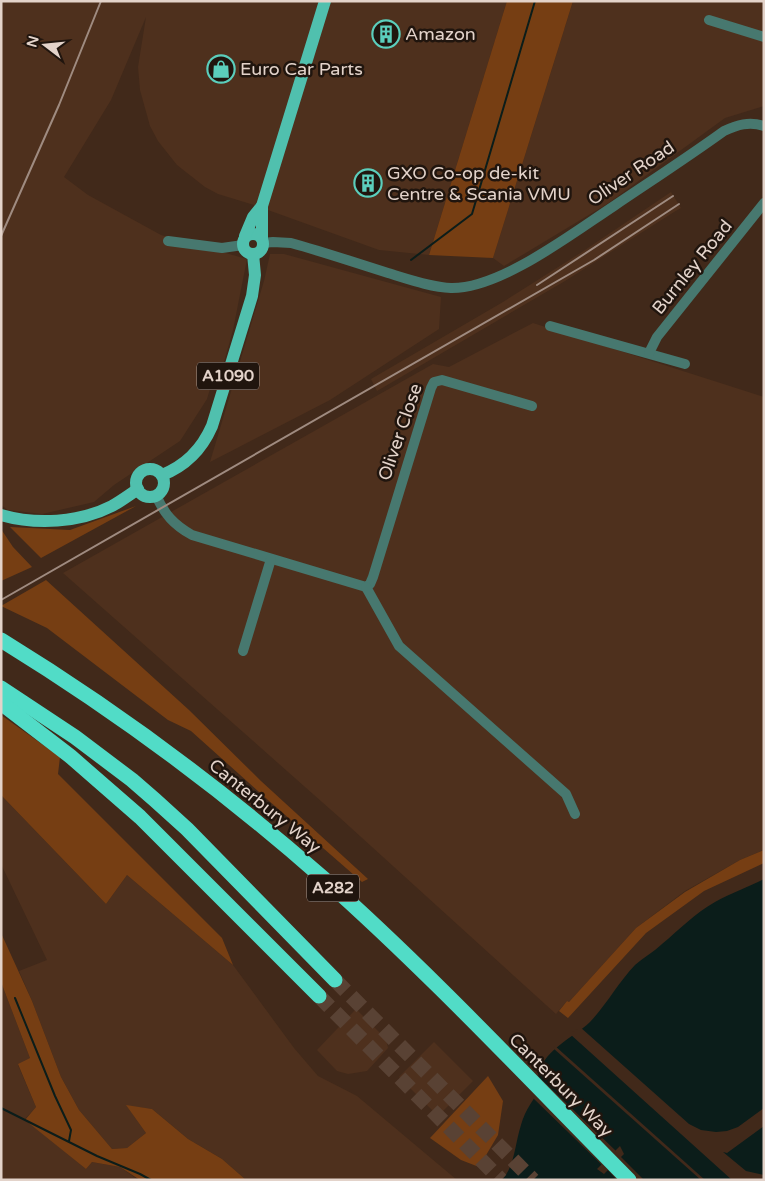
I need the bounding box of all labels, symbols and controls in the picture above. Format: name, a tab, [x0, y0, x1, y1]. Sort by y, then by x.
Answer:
building icon: Amazon	[371, 19, 401, 49]
north arrow	[20, 20, 70, 70]
place label: Amazon	[405, 23, 476, 45]
text: N	[23, 34, 43, 49]
shop icon: Euro Car Parts	[206, 54, 236, 84]
place label: Euro Car Parts	[240, 58, 363, 80]
street label: Oliver Road	[583, 136, 679, 210]
place label: GXO Co-op de-kit Centre & Scania VMU	[387, 162, 571, 205]
building icon: GXO Co-op de-kit Centre & Scania VMU	[353, 168, 383, 198]
street label: Burnley Road	[647, 215, 737, 319]
road number: A1090	[197, 362, 259, 390]
street label: Oliver Close	[373, 381, 427, 483]
street label: Canterbury Way	[205, 754, 326, 858]
road number: A282	[307, 874, 359, 901]
street label: Canterbury Way	[504, 1028, 618, 1142]

